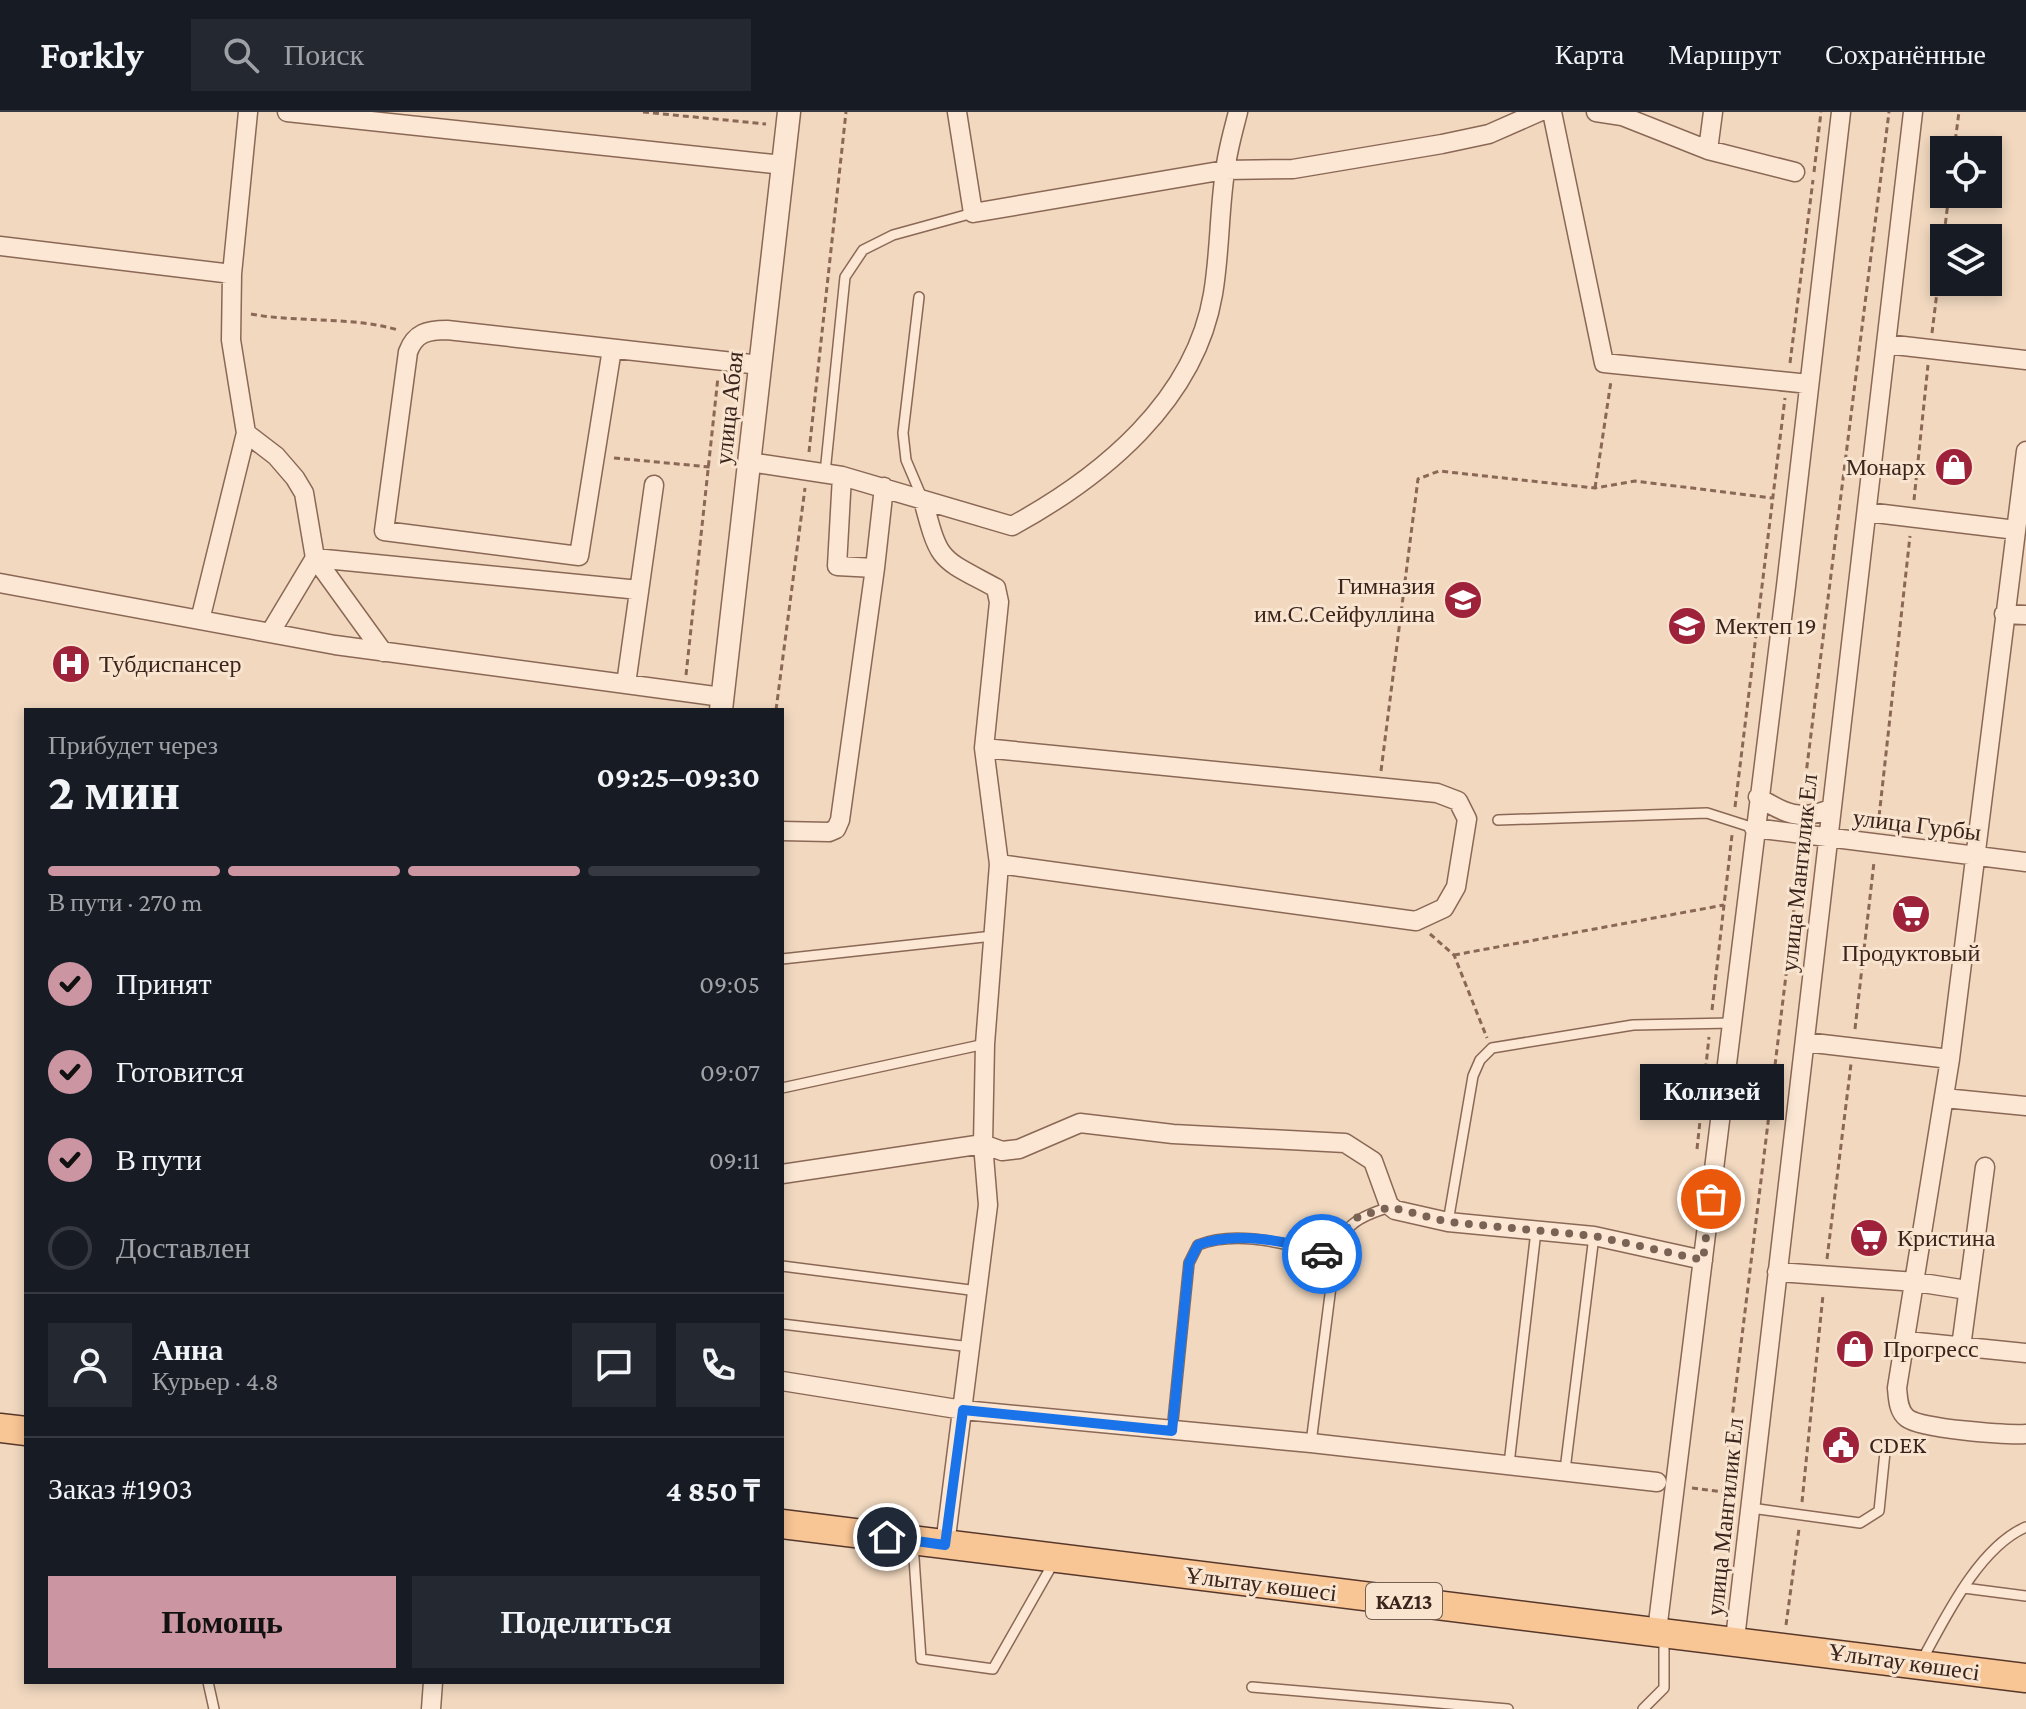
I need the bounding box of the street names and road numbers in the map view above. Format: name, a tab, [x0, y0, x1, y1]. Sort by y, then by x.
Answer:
street label: улица Абая	[709, 350, 748, 466]
street label: улица Мангилик Ел	[1775, 773, 1822, 973]
street label: улица Гурбы	[1851, 803, 1983, 846]
street label: улица Мангилик Ел	[1701, 1417, 1748, 1617]
street label: Ұлытау көшесі	[1184, 1561, 1339, 1606]
road number: KAZ13	[1366, 1583, 1442, 1619]
street label: Ұлытау көшесі	[1827, 1637, 1982, 1686]

